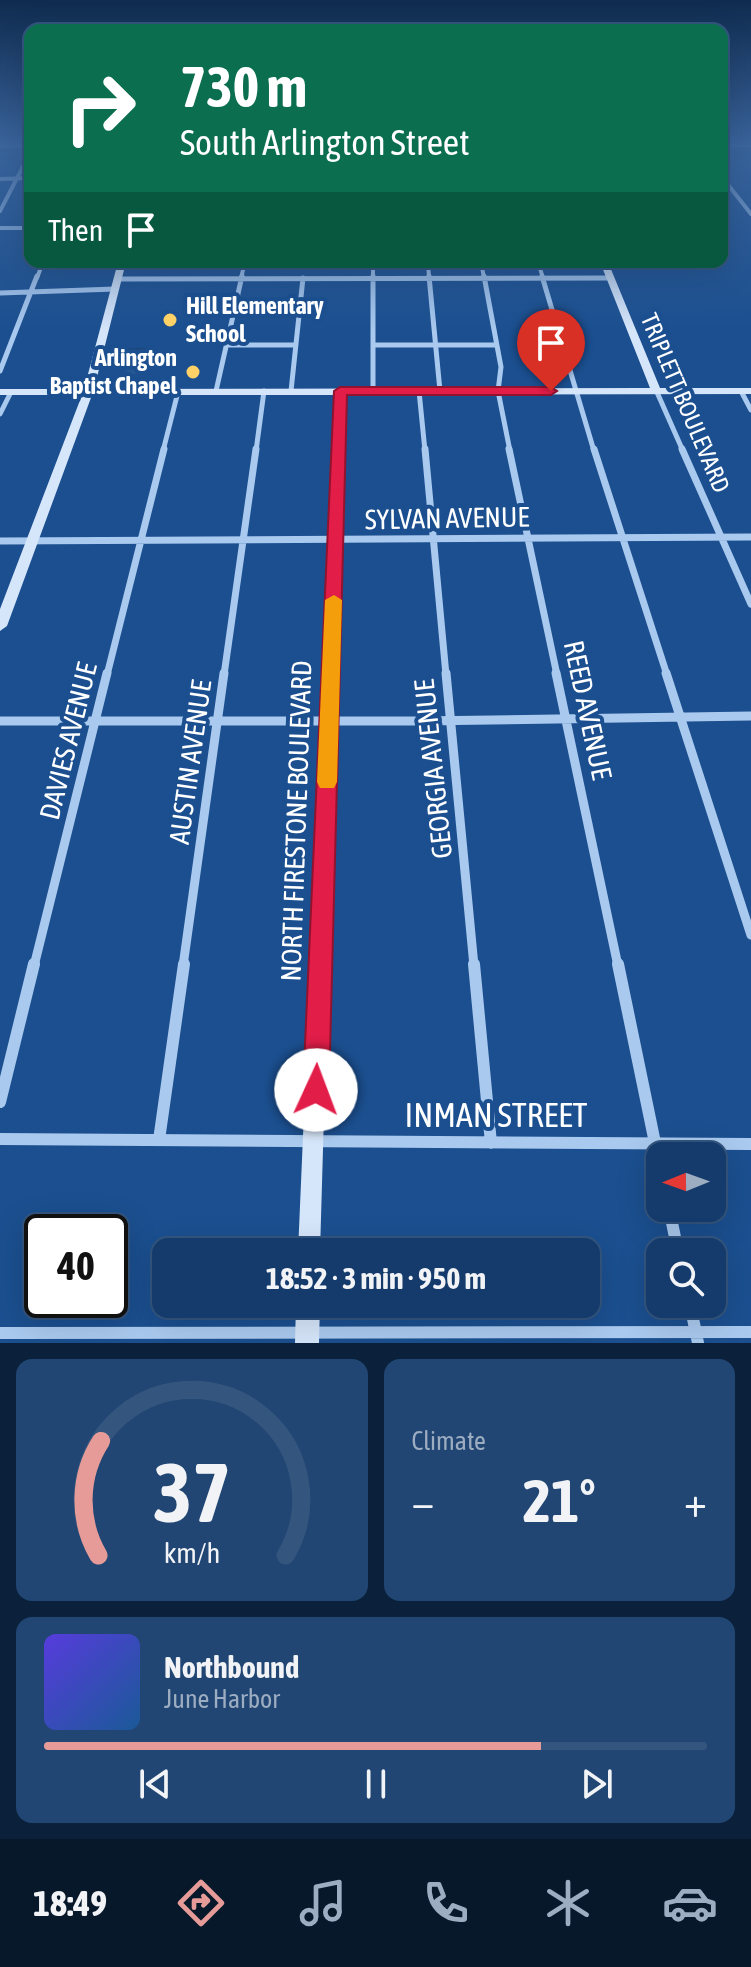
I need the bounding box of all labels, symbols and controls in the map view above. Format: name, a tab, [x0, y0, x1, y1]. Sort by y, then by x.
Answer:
text: 730 m	[180, 55, 307, 119]
icon: right	[48, 56, 152, 160]
text: South Arlington Street	[180, 121, 470, 163]
icon: arrive	[119, 208, 163, 252]
text: Then	[48, 213, 103, 247]
place label: Hill Elementary School	[186, 292, 324, 347]
pin	[517, 309, 585, 391]
street label: TRIPLETT BOULEVARD	[636, 309, 735, 496]
marker: Hill Elementary School	[161, 311, 179, 329]
icon: arrive	[529, 321, 573, 365]
place label: Arlington Baptist Chapel	[50, 344, 178, 399]
marker: Arlington Baptist Chapel	[184, 363, 202, 381]
street label: SYLVAN AVENUE	[364, 501, 530, 535]
street label: REED AVENUE	[558, 638, 618, 782]
street label: DAVIES AVENUE	[33, 659, 103, 823]
street label: NORTH FIRESTONE BOULEVARD	[274, 660, 318, 982]
street label: AUSTIN AVENUE	[163, 678, 217, 846]
street label: GEORGIA AVENUE	[408, 678, 458, 860]
position arrow	[274, 1048, 358, 1132]
street label: INMAN STREET	[405, 1095, 588, 1134]
north arrow	[646, 1142, 726, 1222]
map controls	[646, 1142, 726, 1318]
speed limit sign: 40	[24, 1214, 128, 1318]
button: search	[646, 1238, 726, 1318]
text: 18:52 · 3 min · 950 m	[266, 1261, 486, 1295]
text: Climate	[412, 1426, 486, 1456]
text: 37	[153, 1444, 231, 1540]
text: 21°	[523, 1466, 596, 1535]
text: −	[412, 1476, 434, 1526]
text: +	[684, 1476, 707, 1526]
text: km/h	[163, 1536, 220, 1569]
text: Northbound	[164, 1650, 299, 1684]
text: June Harbor	[164, 1684, 280, 1714]
icon: previous	[133, 1762, 177, 1806]
icon: pause	[354, 1762, 398, 1806]
icon: next	[575, 1762, 619, 1806]
icon: directions	[173, 1875, 229, 1931]
icon: music	[295, 1875, 351, 1931]
icon: phone	[418, 1875, 474, 1931]
icon: climate	[540, 1875, 596, 1931]
icon: car	[662, 1875, 718, 1931]
text: 18:49	[33, 1882, 107, 1924]

